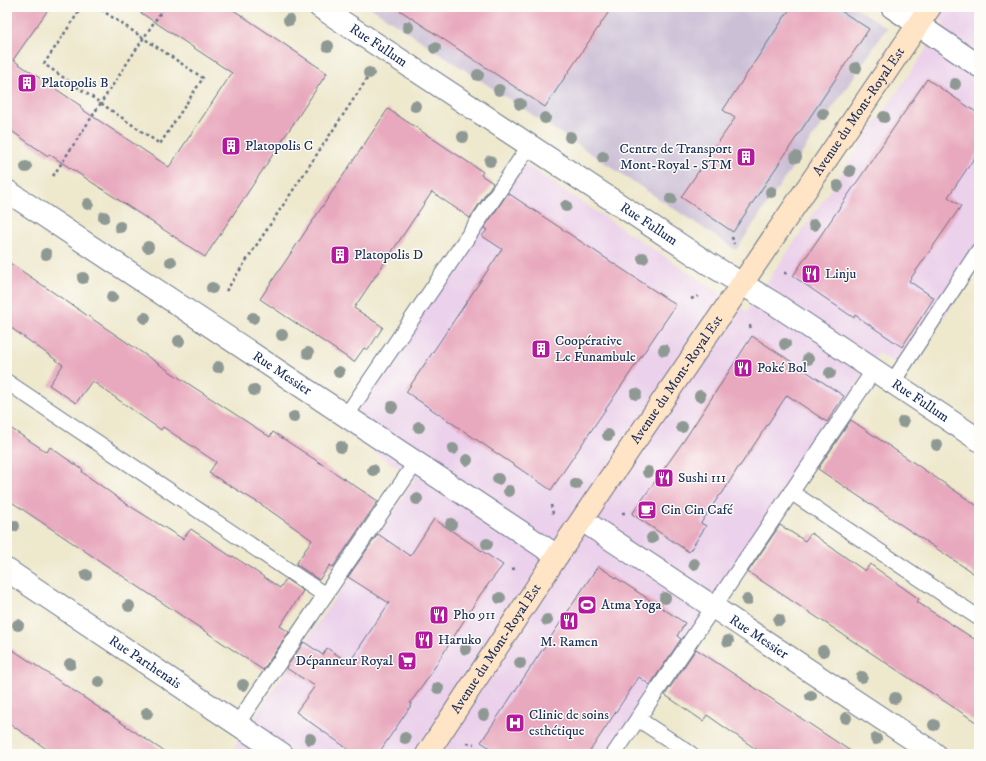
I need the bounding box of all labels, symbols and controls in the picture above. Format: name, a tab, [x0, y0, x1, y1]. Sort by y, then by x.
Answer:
street label: Rue Fullum	[346, 20, 411, 71]
street label: Avenue du Mont-Royal Est	[809, 43, 909, 180]
building icon: Platopolis B	[16, 72, 38, 94]
place label: Platopolis B	[41, 74, 109, 92]
building icon: Platopolis C	[220, 135, 242, 157]
place label: Platopolis C	[245, 137, 313, 155]
place label: Centre de Transport Mont-Royal - STM	[620, 140, 733, 174]
building icon: Centre de Transport Mont-Royal - STM	[735, 146, 757, 168]
street label: Rue Fullum	[616, 199, 681, 250]
building icon: Platopolis D	[329, 244, 351, 266]
place label: Platopolis D	[354, 246, 423, 264]
restaurant icon: Linju	[800, 263, 822, 285]
place label: Linju	[825, 265, 856, 283]
street label: Avenue du Mont-Royal Est	[627, 311, 727, 448]
place label: Coopérative Le Funambule	[555, 332, 636, 366]
building icon: Coopérative Le Funambule	[530, 338, 552, 360]
street label: Rue Messier	[249, 347, 316, 400]
restaurant icon: Poké Bol	[732, 357, 754, 379]
place label: Poké Bol	[757, 359, 808, 377]
street label: Rue Fullum	[888, 375, 953, 427]
restaurant icon: Sushi 111	[653, 467, 675, 489]
place label: Sushi 111	[678, 469, 726, 487]
cafe icon: Cin Cin Café	[636, 499, 658, 521]
place label: Cin Cin Café	[661, 501, 733, 519]
street label: Avenue du Mont-Royal Est	[447, 580, 546, 717]
sports icon: Atma Yoga	[576, 594, 598, 616]
place label: Atma Yoga	[601, 596, 661, 614]
restaurant icon: Pho 911	[428, 604, 450, 626]
place label: Pho 911	[453, 606, 495, 624]
restaurant icon: M. Ramen	[558, 610, 580, 632]
street label: Rue Messier	[726, 611, 792, 664]
restaurant icon: Haruko	[413, 629, 435, 651]
place label: Haruko	[438, 631, 481, 649]
street label: Rue Parthenais	[105, 632, 185, 693]
place label: M. Ramen	[540, 633, 599, 651]
supermarket icon: Dépanneur Royal	[396, 650, 418, 672]
place label: Dépanneur Royal	[296, 652, 394, 670]
place label: Clinic de soins esthétique	[529, 706, 609, 740]
hospital icon: Clinic de soins esthétique	[504, 712, 526, 734]

